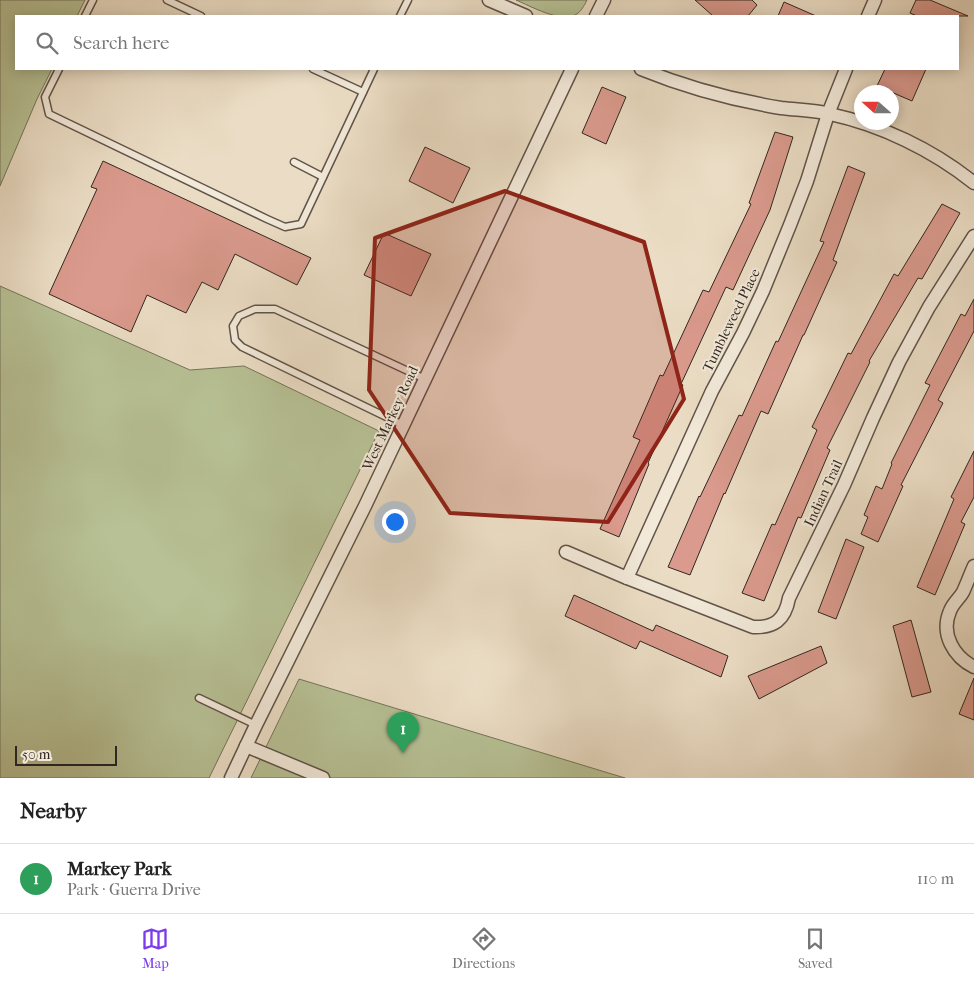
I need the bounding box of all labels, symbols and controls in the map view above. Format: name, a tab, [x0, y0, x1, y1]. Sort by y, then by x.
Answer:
search box	[15, 15, 959, 70]
icon: search	[33, 29, 61, 57]
text: Search here	[73, 32, 169, 54]
north arrow	[854, 85, 899, 130]
street label: Tumbleweed Place	[699, 266, 764, 375]
street label: West Markey Road	[358, 363, 422, 474]
street label: Indian Trail	[801, 457, 846, 529]
your location	[382, 509, 408, 535]
pin: 1	[387, 712, 419, 753]
scale bar	[15, 743, 118, 766]
text: 50 m	[22, 746, 50, 763]
text: Nearby	[20, 799, 86, 823]
text: Markey Park	[67, 858, 172, 880]
text: 1	[33, 869, 39, 888]
text: 110 m	[917, 869, 954, 888]
text: Park · Guerra Drive	[67, 880, 201, 899]
tab: Map	[141, 925, 169, 972]
tab: Directions	[452, 925, 515, 972]
tab: Saved	[798, 925, 833, 972]

